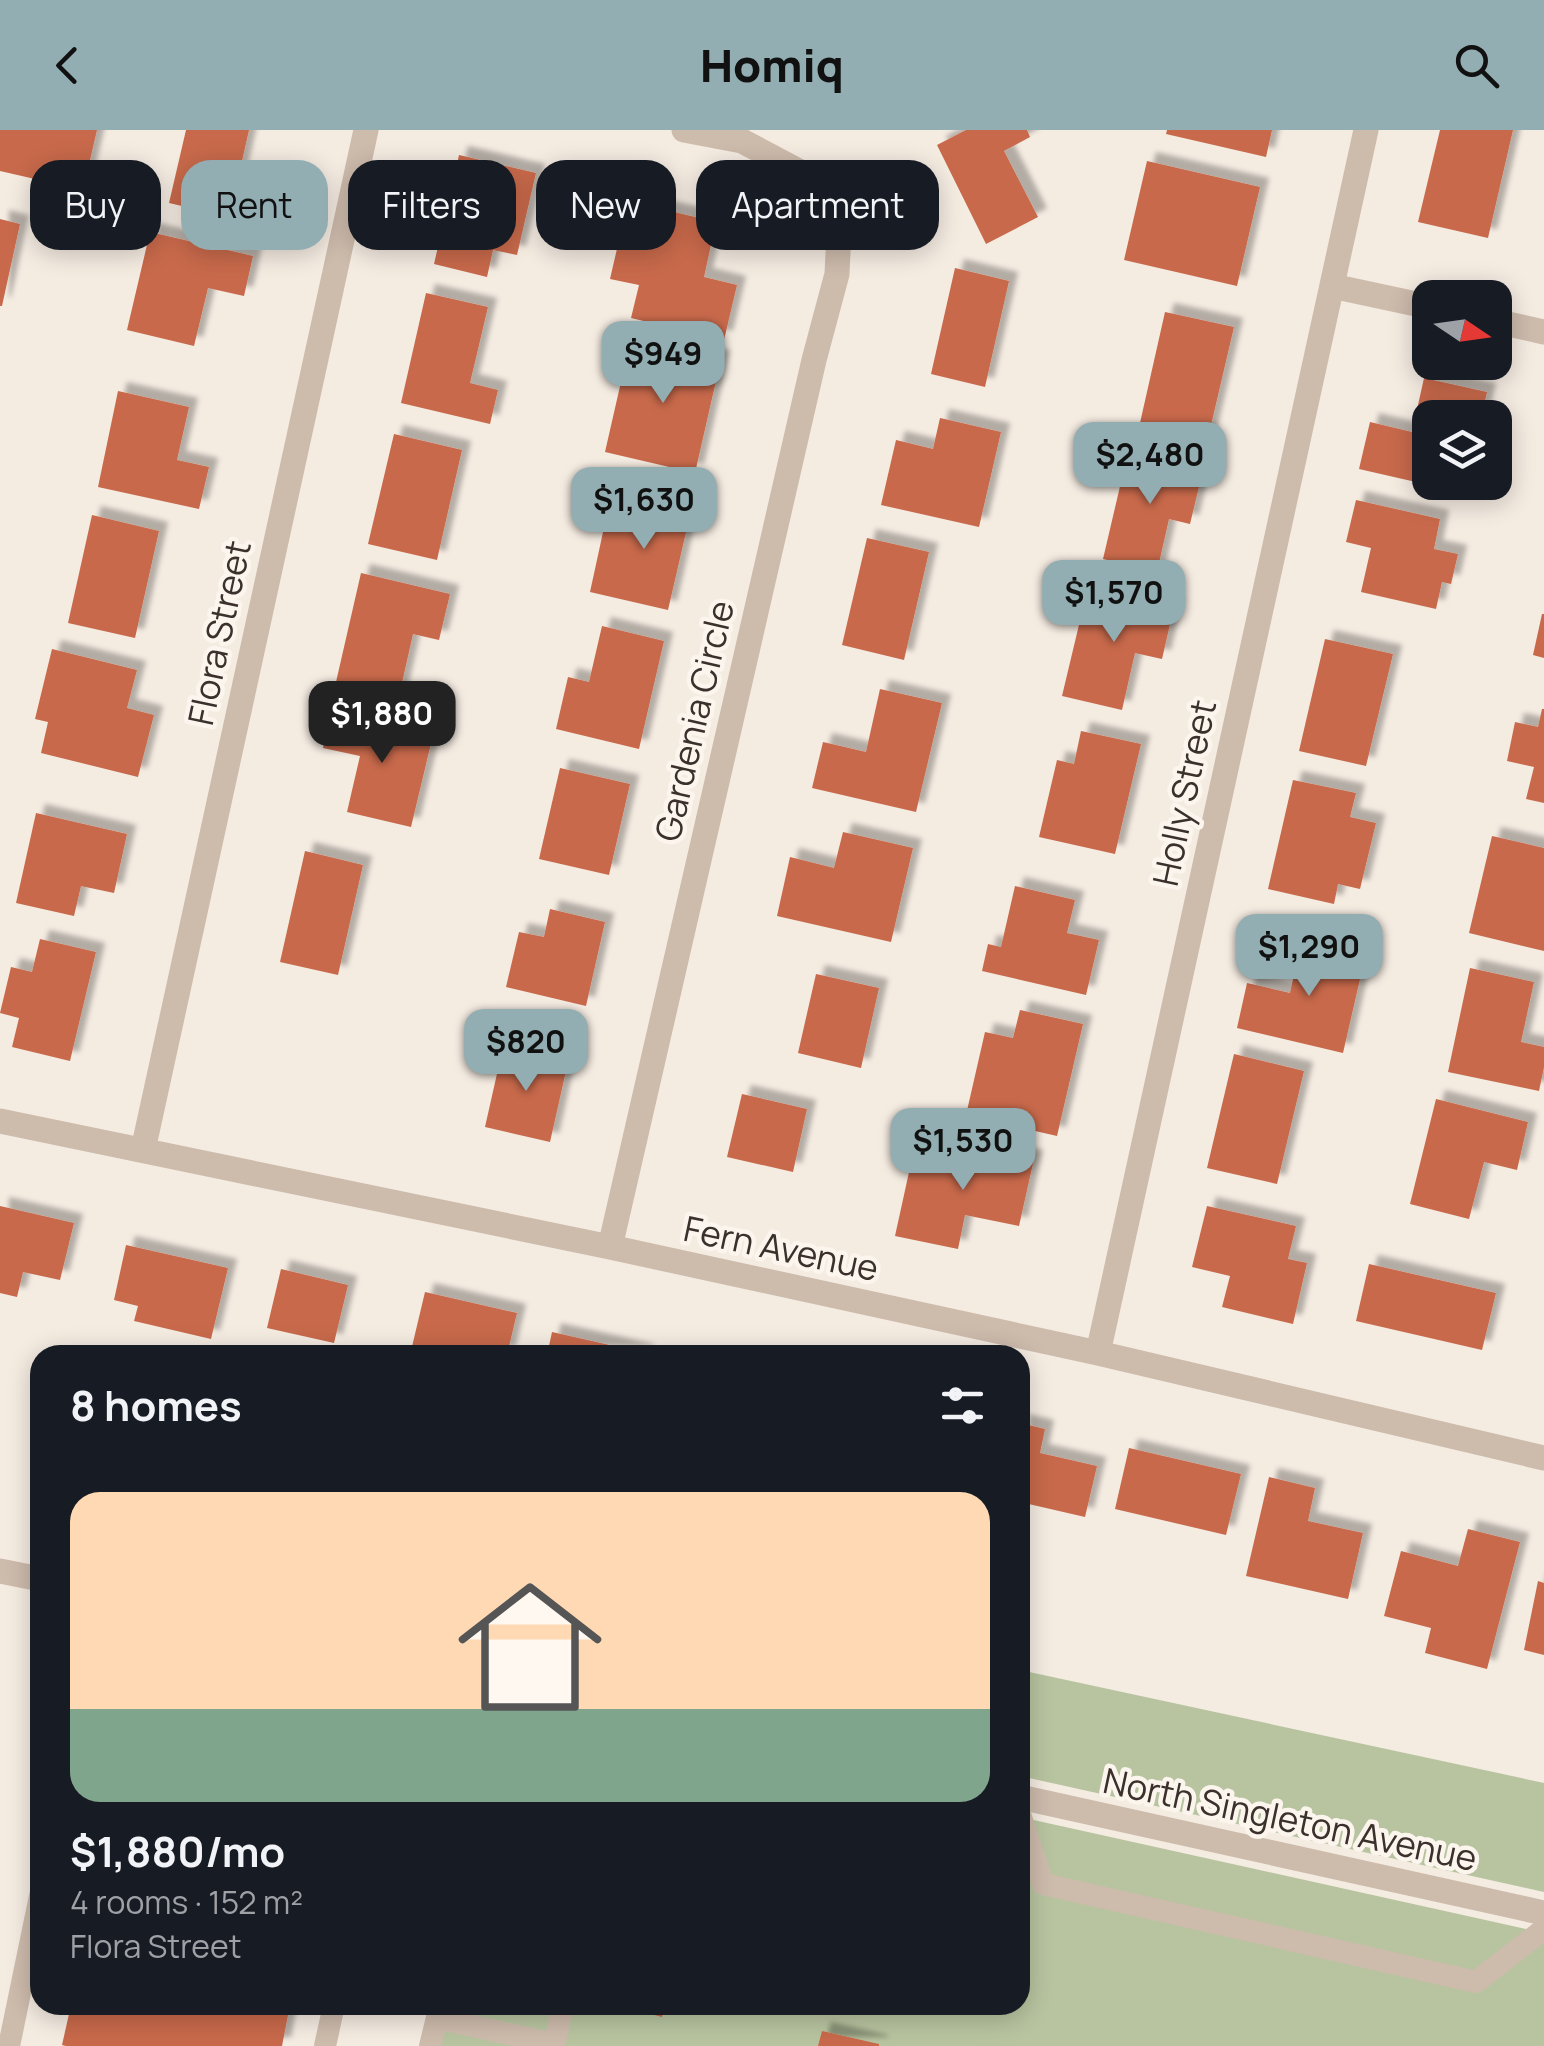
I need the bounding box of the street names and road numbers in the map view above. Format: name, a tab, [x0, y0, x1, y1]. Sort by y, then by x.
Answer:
street label: Flora Street	[176, 536, 262, 730]
street label: Gardenia Circle	[643, 596, 745, 846]
street label: Holly Street	[1141, 695, 1227, 890]
street label: Fern Avenue	[679, 1204, 883, 1292]
street label: North Singleton Avenue	[1099, 1756, 1481, 1882]

